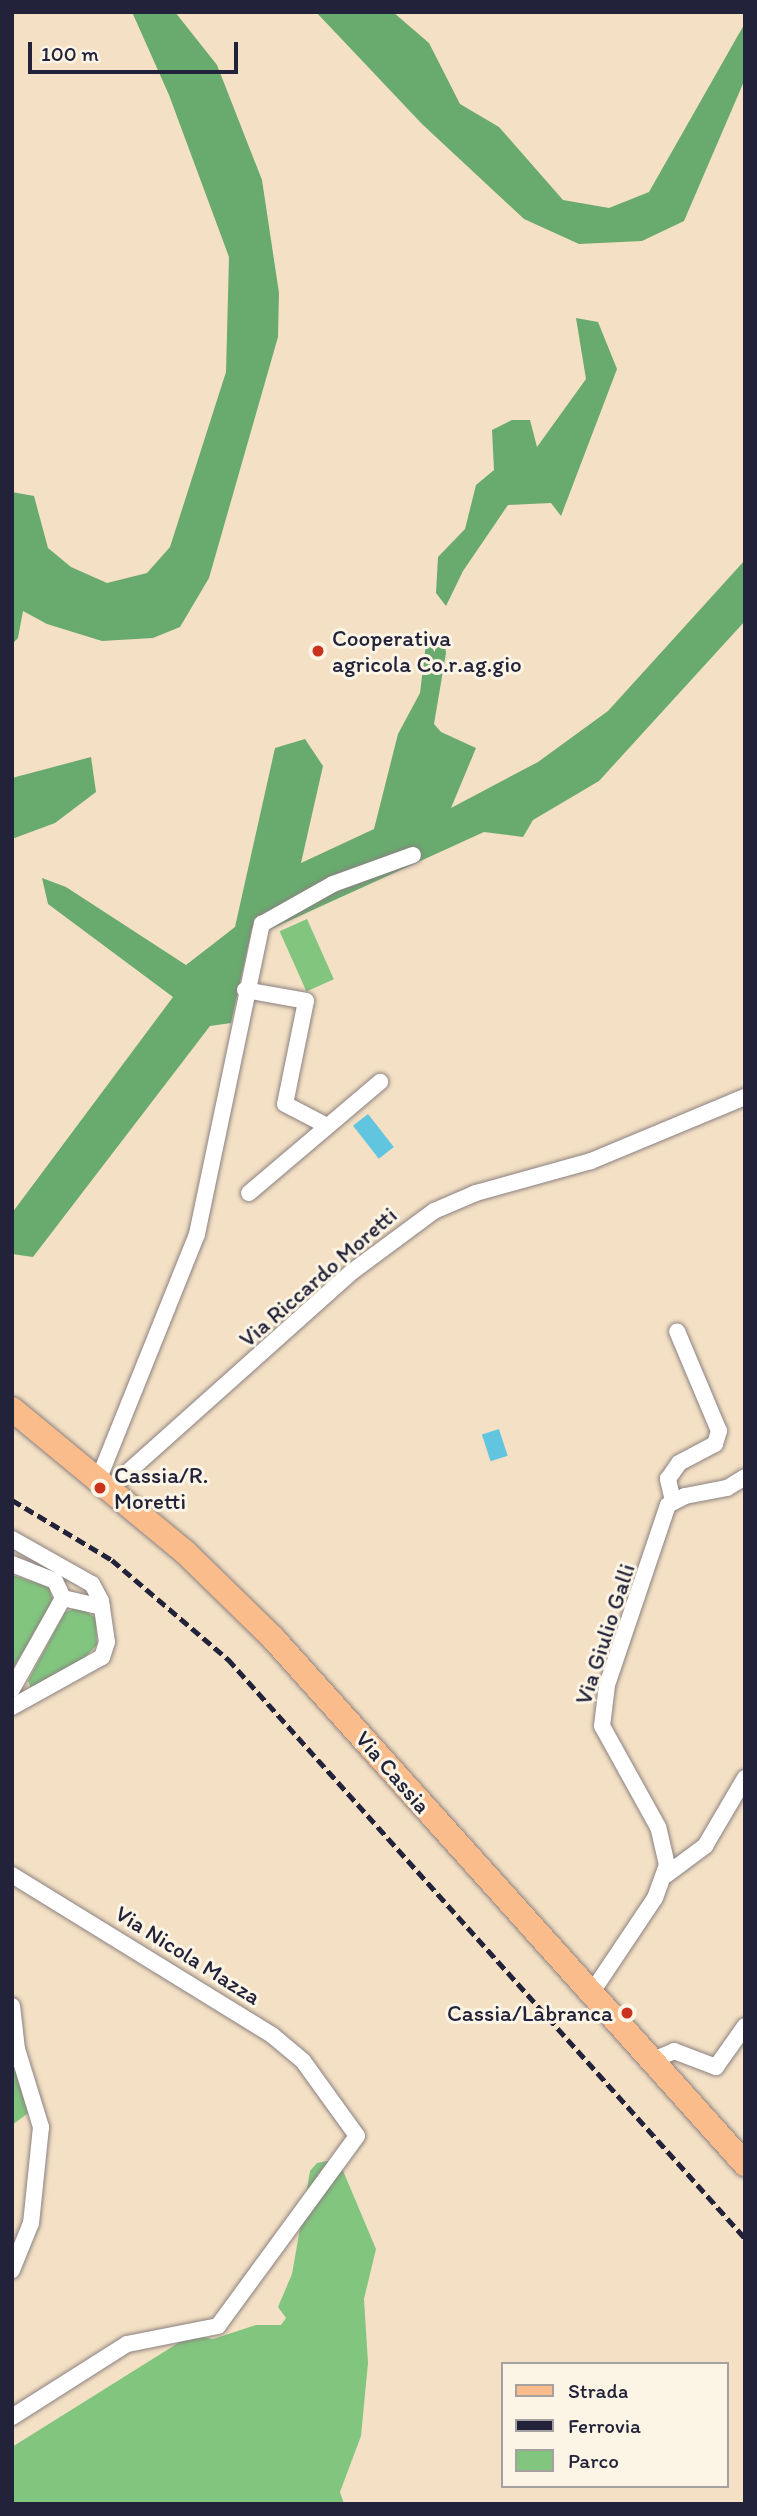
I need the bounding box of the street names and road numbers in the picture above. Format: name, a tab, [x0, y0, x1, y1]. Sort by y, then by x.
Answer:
street label: Via Riccardo Moretti	[234, 1201, 402, 1353]
street label: Via Giulio Galli	[569, 1560, 641, 1708]
street label: Via Cassia	[349, 1725, 437, 1819]
street label: Via Nicola Mazza	[110, 1899, 266, 2011]

